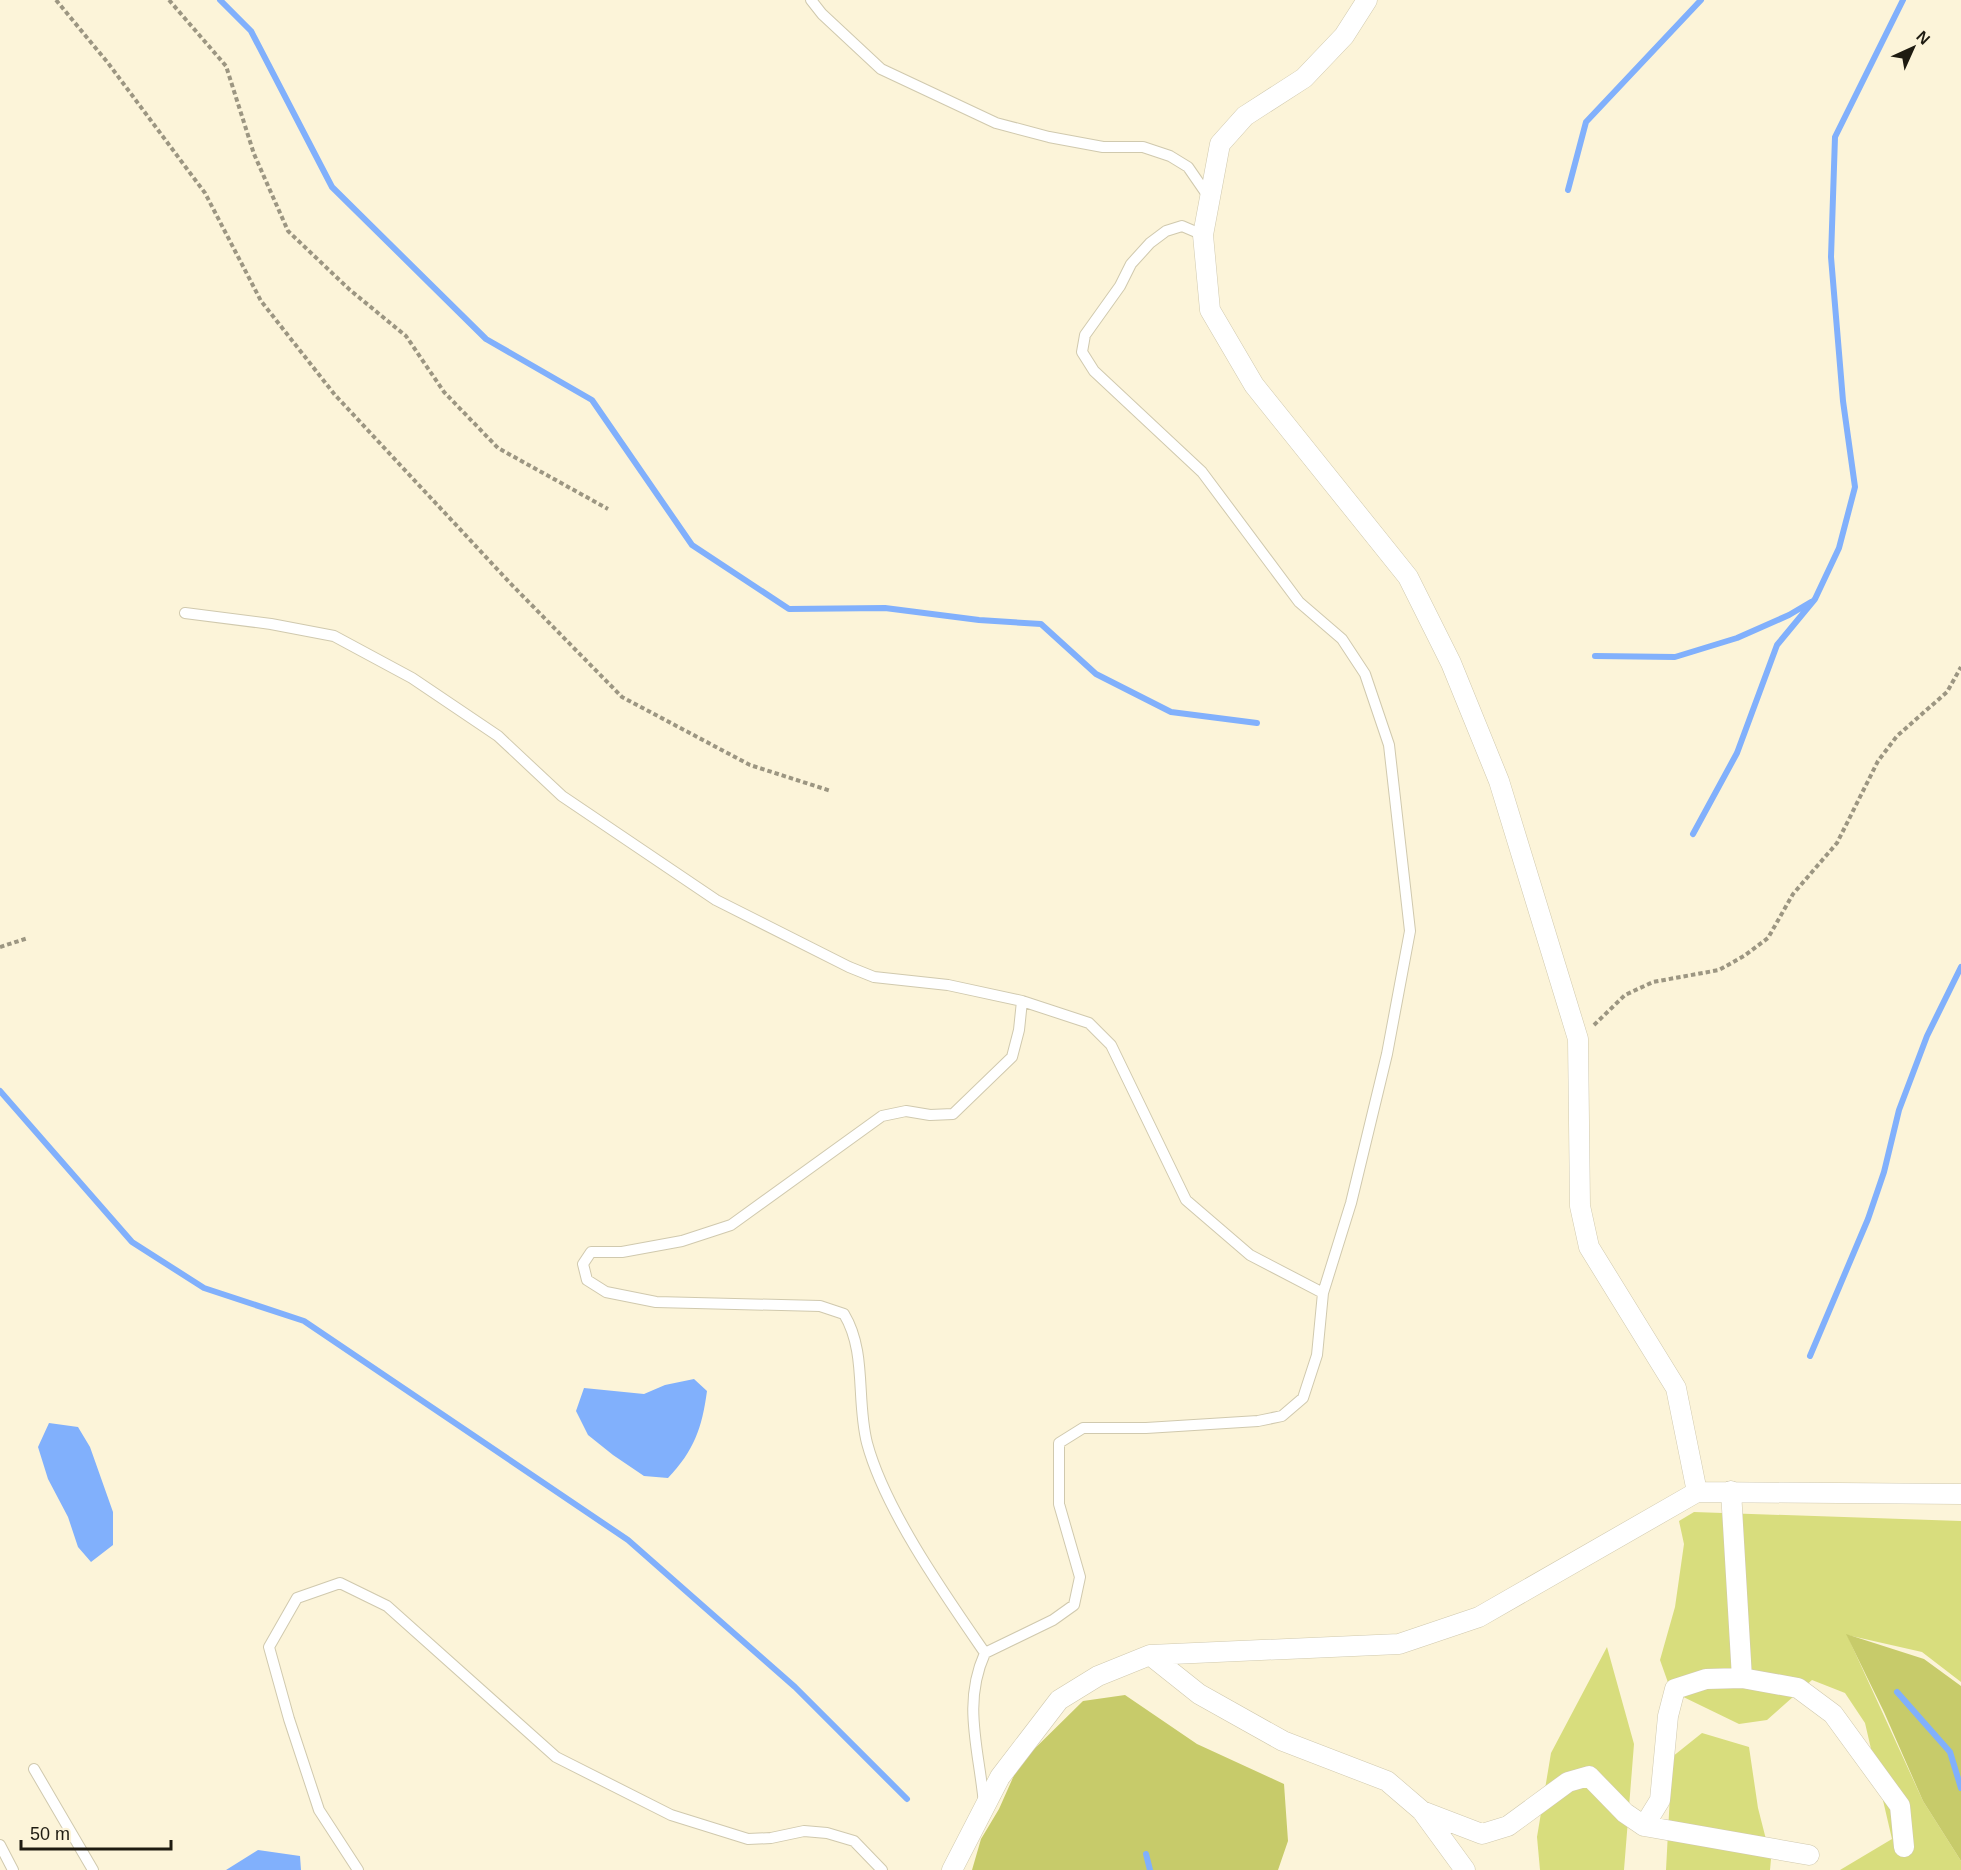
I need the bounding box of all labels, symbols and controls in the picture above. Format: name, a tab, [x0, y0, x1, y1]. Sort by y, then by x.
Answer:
north arrow	[1883, 18, 1943, 78]
text: N	[1913, 28, 1933, 48]
scale bar	[21, 1813, 171, 1851]
text: 50 m	[30, 1824, 70, 1844]

